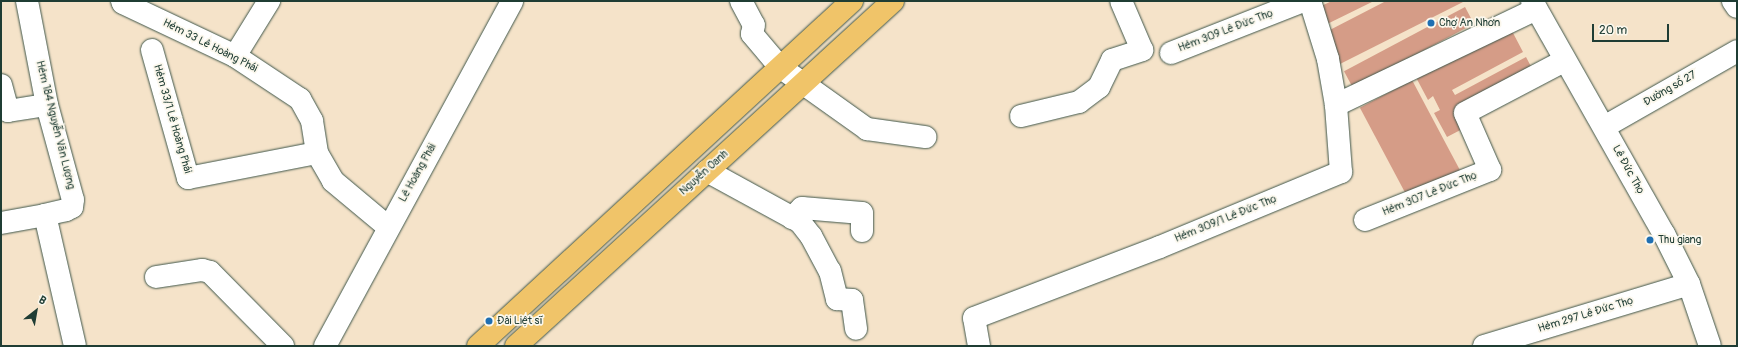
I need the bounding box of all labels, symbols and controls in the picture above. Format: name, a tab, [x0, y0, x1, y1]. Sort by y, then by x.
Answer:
street label: Hẻm 309 Lê Đức Thọ	[1176, 7, 1276, 55]
street label: Hẻm 33 Lê Hoàng Phái	[160, 16, 260, 76]
place label: Chợ An Nhơn	[1439, 16, 1500, 30]
scale bar	[1594, 16, 1671, 42]
marker: Chợ An Nhơn	[1426, 18, 1436, 28]
text: 20 m	[1599, 23, 1627, 38]
street label: Hẻm 184 Nguyễn Văn Lượng	[33, 59, 77, 191]
street label: Hẻm 33/1 Lê Hoàng Phái	[150, 63, 194, 175]
street label: Đường số 27	[1641, 69, 1699, 109]
street label: Lê Hoàng Phái	[397, 141, 439, 205]
street label: Lê Đức Thọ	[1609, 143, 1647, 197]
street label: Nguyễn Oanh	[677, 148, 731, 198]
street label: Hẻm 307 Lê Đức Thọ	[1381, 169, 1479, 219]
street label: Hẻm 309/1 Lê Đức Thọ	[1173, 192, 1279, 246]
place label: Thu giang	[1658, 233, 1701, 247]
marker: Thu giang	[1645, 235, 1655, 245]
north arrow	[16, 291, 56, 331]
text: B	[36, 293, 48, 307]
street label: Hẻm 297 Lê Đức Thọ	[1537, 294, 1635, 336]
place label: Đài Liệt sĩ	[497, 314, 543, 328]
marker: Đài Liệt sĩ	[484, 316, 494, 326]

